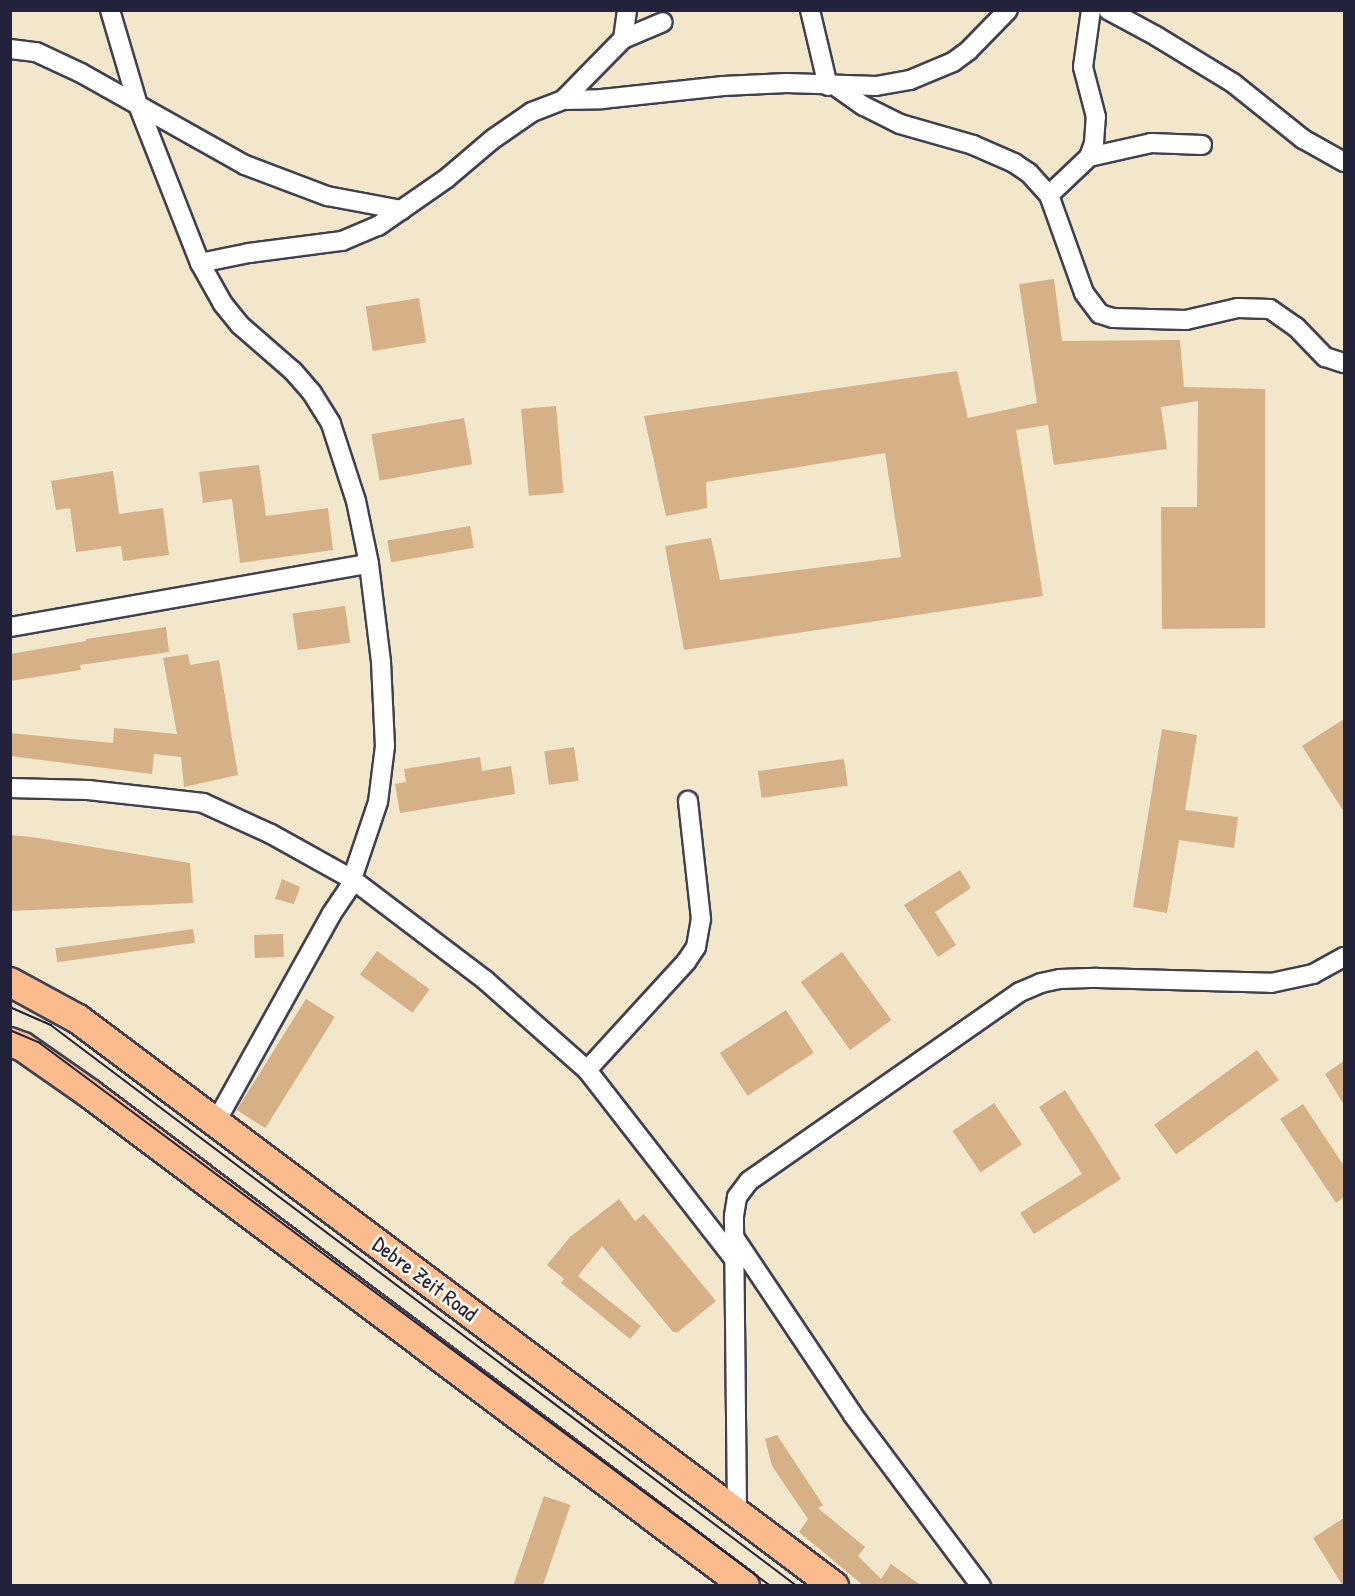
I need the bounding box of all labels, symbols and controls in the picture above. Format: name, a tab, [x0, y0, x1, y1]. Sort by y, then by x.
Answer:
street label: Debre Zeit Road	[368, 1231, 482, 1327]

